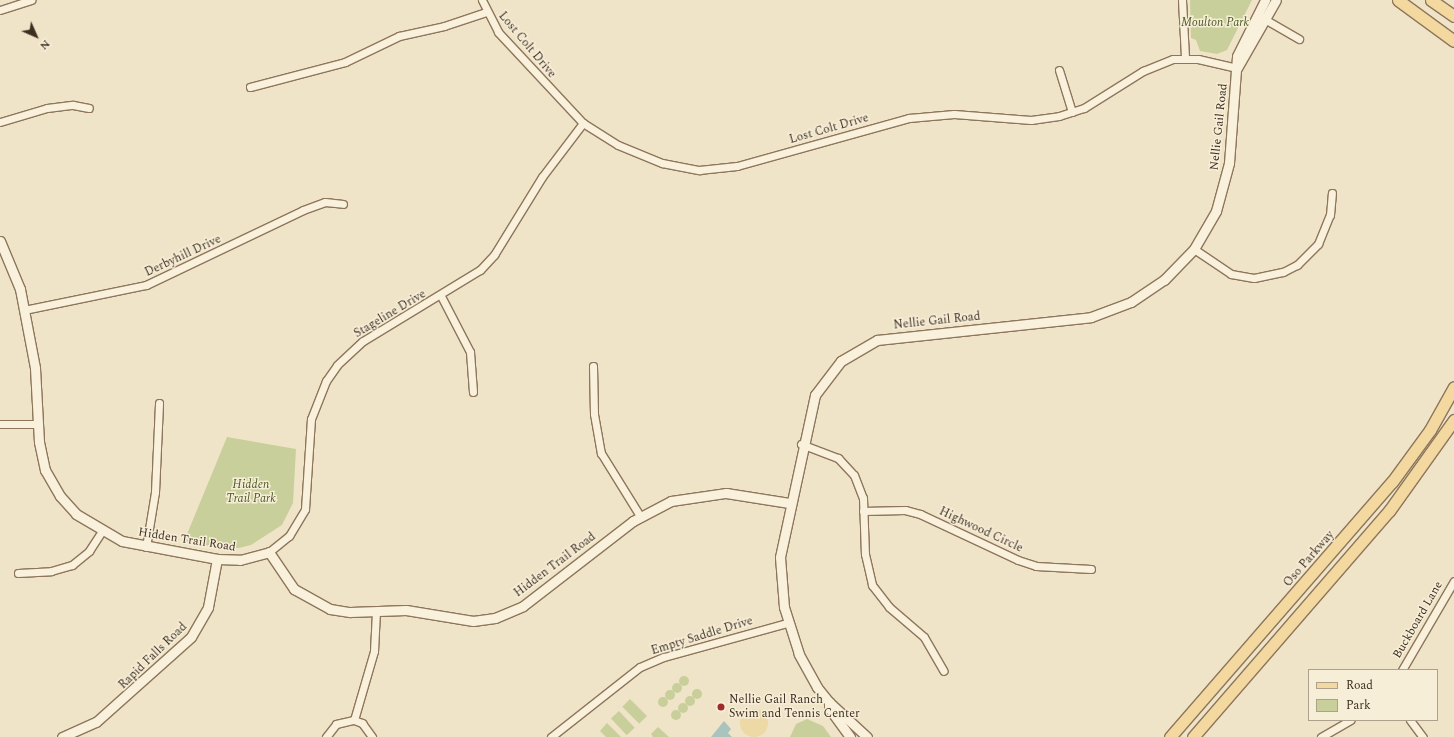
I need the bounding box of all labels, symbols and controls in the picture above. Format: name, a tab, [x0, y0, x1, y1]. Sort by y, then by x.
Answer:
street label: Lost Colt Drive	[495, 9, 559, 81]
north arrow	[16, 16, 56, 56]
park label: Moulton Park	[1181, 16, 1249, 30]
text: N	[36, 36, 54, 54]
street label: Nellie Gail Road	[1207, 83, 1231, 171]
street label: Lost Colt Drive	[788, 111, 870, 147]
street label: Derbyhill Drive	[143, 232, 223, 280]
street label: Stageline Drive	[351, 287, 429, 341]
street label: Nellie Gail Road	[893, 309, 981, 333]
park label: Hidden Trail Park	[226, 478, 276, 506]
street label: Highwood Circle	[937, 504, 1025, 556]
street label: Hidden Trail Road	[137, 525, 237, 555]
street label: Oso Parkway	[1281, 528, 1337, 590]
street label: Hidden Trail Road	[511, 530, 599, 600]
street label: Buckboard Lane	[1390, 579, 1446, 661]
street label: Empty Saddle Drive	[649, 614, 755, 658]
street label: Rapid Falls Road	[116, 620, 190, 692]
legend	[1308, 669, 1438, 721]
text: Road	[1346, 676, 1373, 695]
place label: Nellie Gail Ranch Swim and Tennis Center	[729, 693, 860, 721]
text: Park	[1346, 696, 1371, 715]
marker: Nellie Gail Ranch Swim and Tennis Center	[716, 702, 726, 712]

